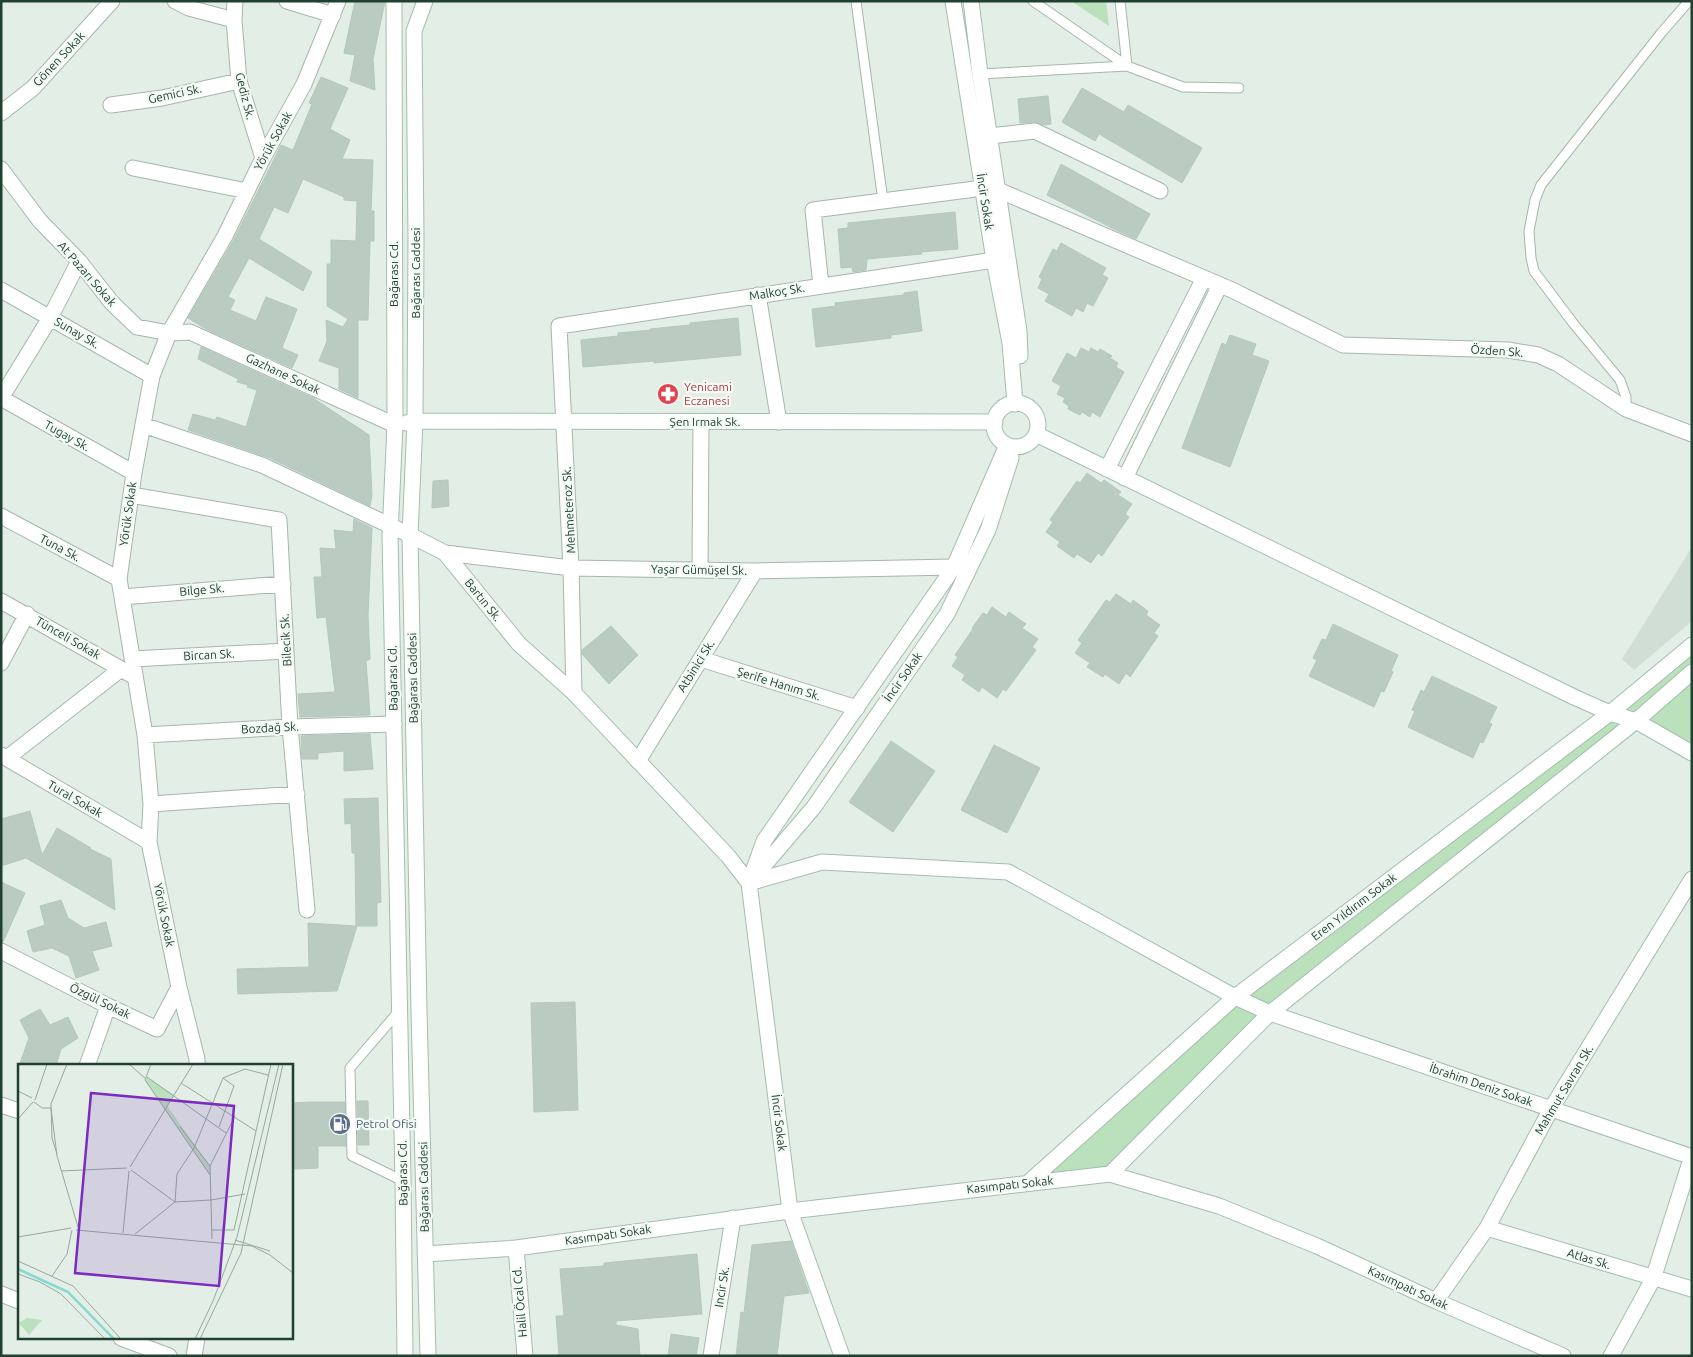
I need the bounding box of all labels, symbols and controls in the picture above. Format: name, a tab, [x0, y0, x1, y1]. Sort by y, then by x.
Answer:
street label: Gönen Sokak	[30, 29, 87, 89]
street label: Gediz Sk.	[233, 71, 258, 121]
street label: Gemici Sk.	[147, 81, 203, 106]
street label: Yörük Sokak	[251, 109, 294, 172]
street label: İncir Sokak	[975, 173, 996, 231]
street label: Bağarası Caddesi	[409, 228, 422, 318]
street label: At Pazarı Sokak	[56, 238, 119, 309]
street label: Bağarası Cd.	[387, 241, 400, 307]
street label: Malkoç Sk.	[748, 281, 806, 302]
street label: Sunay Sk.	[52, 314, 102, 351]
street label: Özden Sk.	[1470, 342, 1524, 359]
street label: Gazhane Sokak	[244, 351, 322, 396]
place label: Yenicami Eczanesi	[684, 380, 732, 407]
pharmacy icon: Yenicami Eczanesi	[656, 382, 680, 406]
street label: Şen Irmak Sk.	[670, 415, 740, 428]
street label: Tugay Sk.	[42, 418, 92, 453]
street label: Mehmeteroz Sk.	[560, 466, 577, 554]
street label: Yörük Sokak	[117, 481, 138, 547]
street label: Tuna Sk.	[38, 531, 83, 564]
street label: Yaşar Gümüşel Sk.	[651, 562, 747, 577]
street label: Bartın Sk.	[462, 576, 504, 624]
street label: Bilge Sk.	[179, 581, 225, 598]
street label: Bilecik Sk.	[278, 613, 293, 667]
street label: Tünceli Sokak	[34, 614, 103, 661]
street label: Bağarası Caddesi	[405, 632, 420, 723]
street label: Atbinici Sk.	[674, 637, 717, 694]
street label: Bağarası Cd.	[385, 645, 400, 711]
street label: Bircan Sk.	[183, 647, 235, 662]
street label: İncir Sokak	[881, 650, 924, 704]
street label: Şerife Hanım Sk.	[736, 665, 823, 702]
street label: Bozdağ Sk.	[241, 719, 299, 736]
street label: Tural Sokak	[45, 778, 105, 820]
street label: Eren Yıldırım Sokak	[1309, 870, 1399, 943]
street label: Yörük Sokak	[152, 882, 177, 948]
street label: Özgül Sokak	[68, 980, 133, 1021]
street label: Mahmut Savran Sk.	[1532, 1043, 1595, 1137]
street label: İbrahim Deniz Sokak	[1428, 1061, 1535, 1108]
inset map	[18, 1064, 292, 1340]
street label: İncir Sokak	[770, 1094, 789, 1152]
fuel station icon: Petrol Ofisi	[328, 1112, 352, 1136]
place label: Petrol Ofisi	[356, 1117, 417, 1130]
street label: Bağarası Cd.	[395, 1140, 410, 1206]
street label: Bağarası Caddesi	[416, 1141, 431, 1232]
street label: Kasımpatı Sokak	[966, 1173, 1054, 1196]
street label: Kasımpatı Sokak	[564, 1222, 652, 1247]
street label: Atlas Sk.	[1566, 1246, 1613, 1271]
street label: Kasımpatı Sokak	[1366, 1263, 1450, 1312]
street label: Halil Öcal Cd.	[510, 1266, 529, 1338]
street label: Incir Sk.	[712, 1266, 731, 1308]

